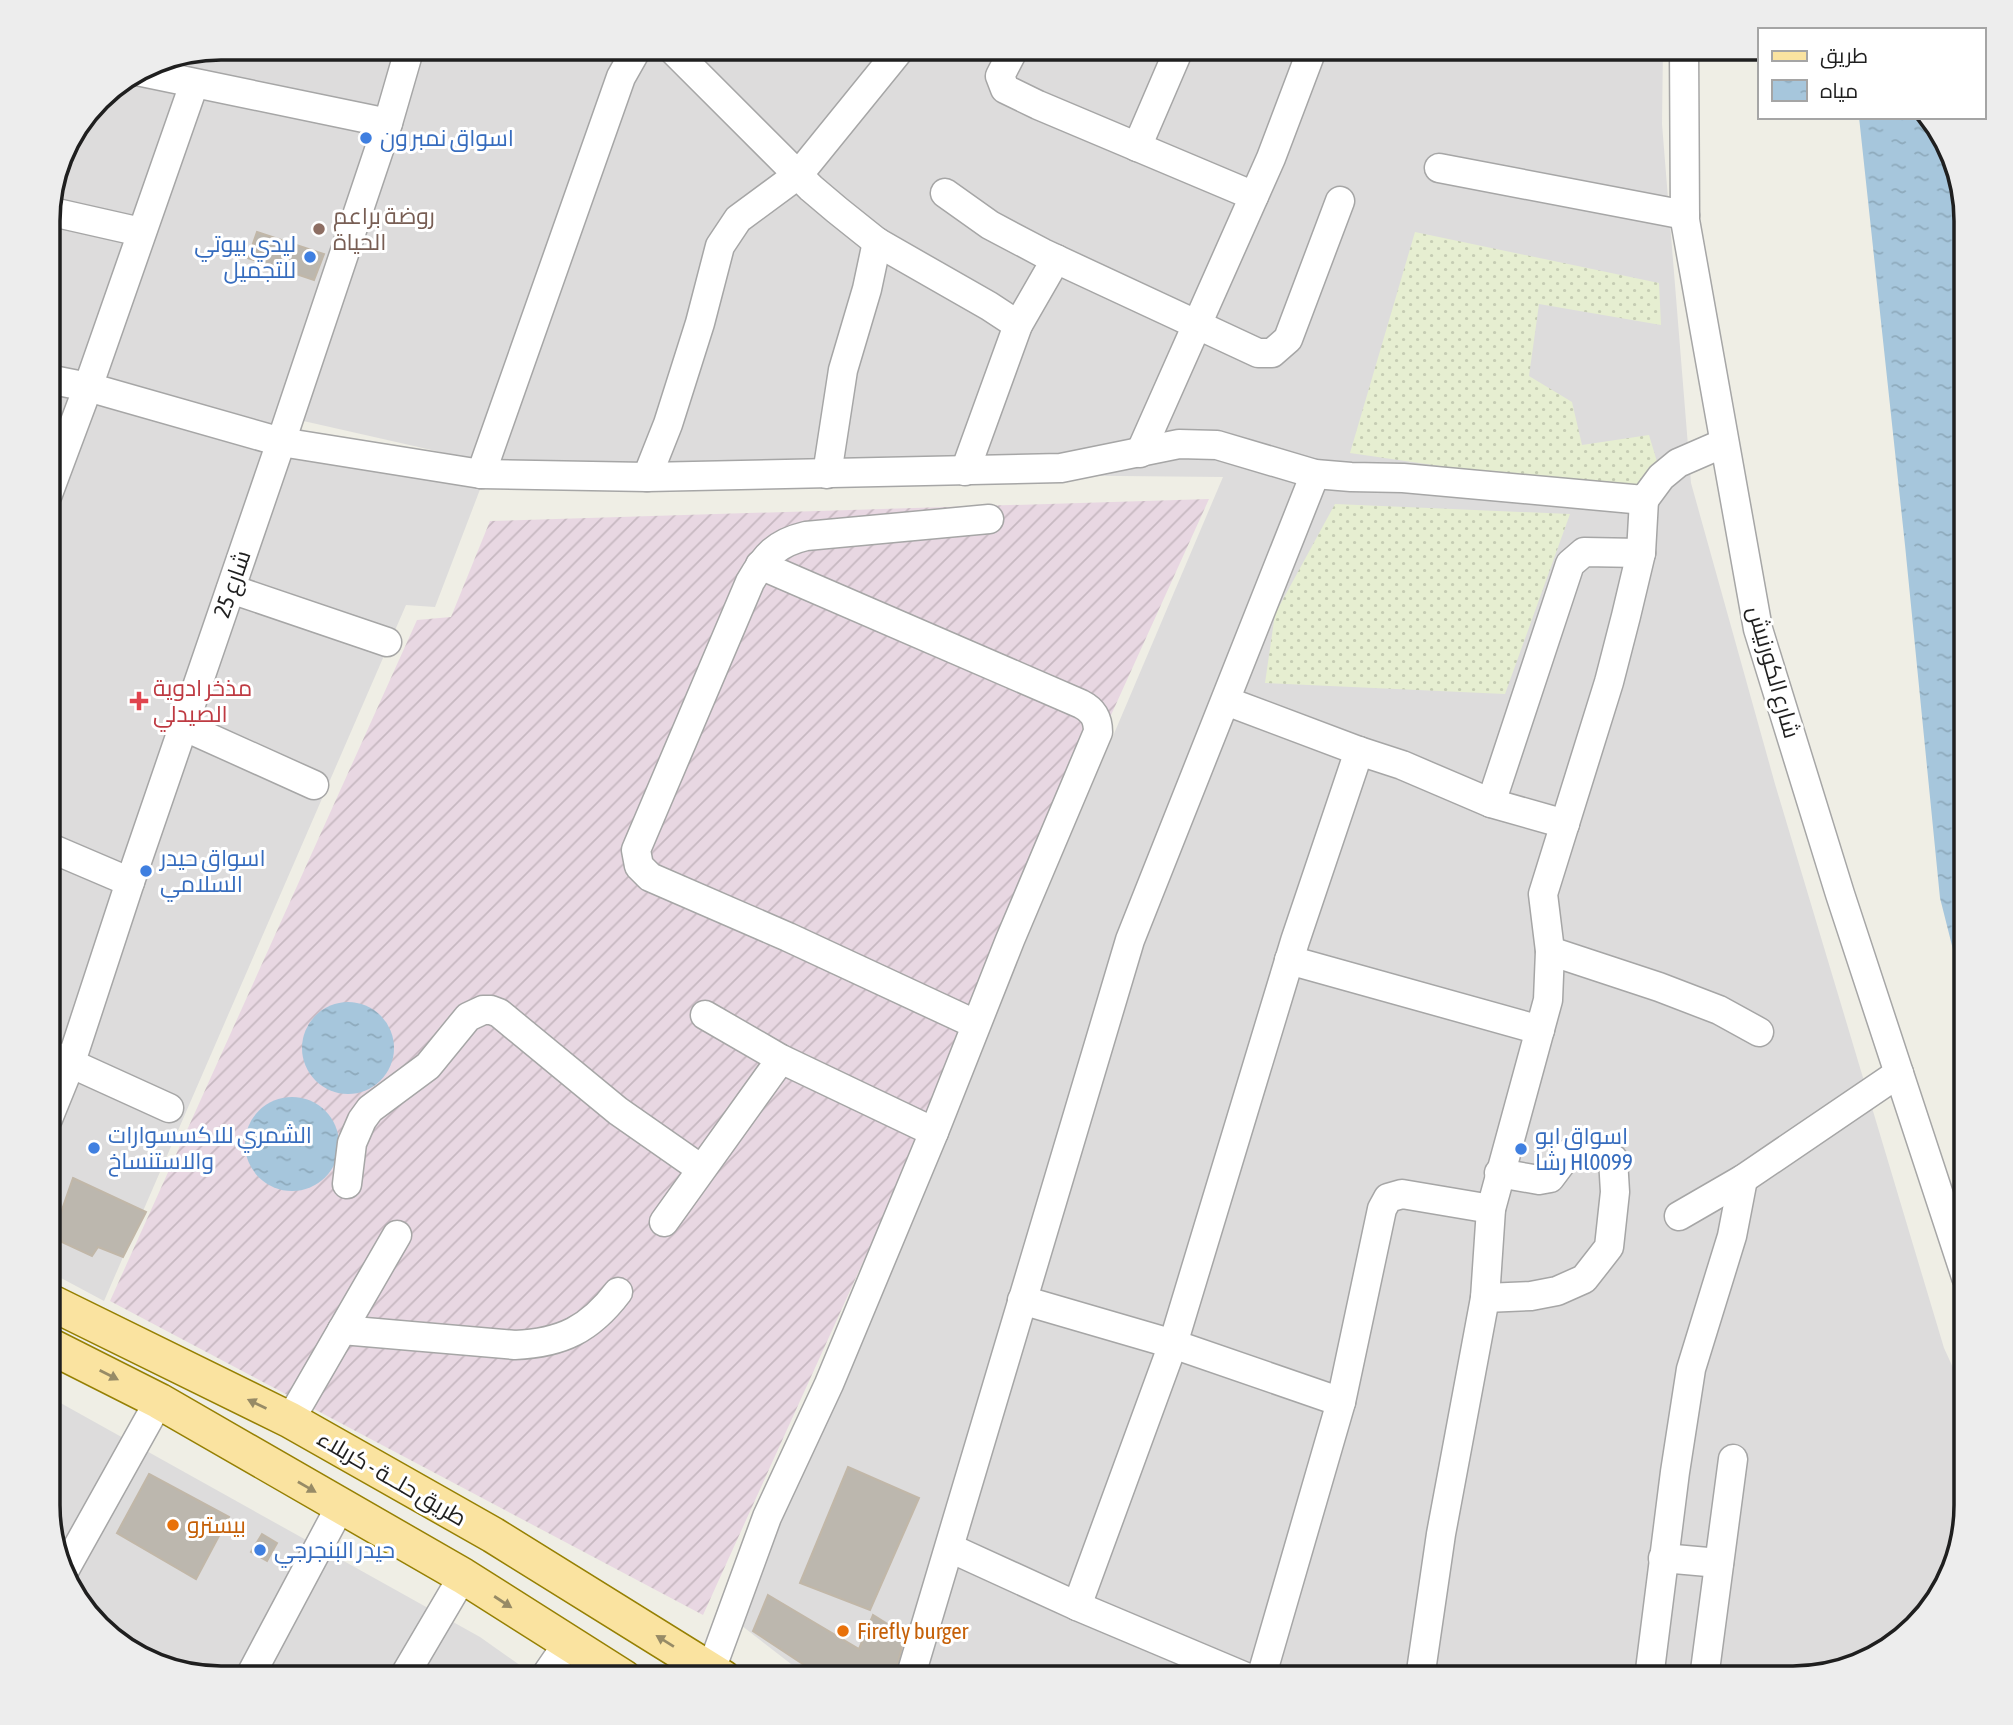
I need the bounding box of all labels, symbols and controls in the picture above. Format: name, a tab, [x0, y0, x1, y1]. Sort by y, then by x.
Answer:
legend	[1758, 28, 1985, 119]
text: طريق	[1820, 43, 1868, 69]
text: مياه	[1820, 78, 1858, 102]
place label: اسواق نمبر ون	[380, 125, 514, 152]
marker: اسواق نمبر ون	[358, 130, 374, 146]
place label: روضة براعم الحياة	[333, 203, 435, 255]
marker: روضة براعم الحياة	[311, 221, 327, 237]
place label: ليدي بيوتي للتجميل	[194, 231, 296, 284]
marker: ليدي بيوتي للتجميل	[302, 249, 318, 265]
street label: شارع 25	[208, 547, 258, 622]
street label: شارع الكورنيش	[1740, 603, 1805, 742]
place label: مذخر ادوية الصيدلي	[153, 675, 252, 732]
marker: مذخر ادوية الصيدلي	[131, 693, 147, 709]
place label: اسواق حيدر السلامي	[158, 845, 266, 902]
marker: اسواق حيدر السلامي	[138, 863, 154, 879]
place label: الشمري للاكسسوارات والاستنساخ	[108, 1122, 312, 1177]
place label: اسواق ابو رشا Hl0099	[1535, 1123, 1633, 1175]
marker: الشمري للاكسسوارات والاستنساخ	[86, 1140, 102, 1156]
marker: اسواق ابو رشا Hl0099	[1513, 1141, 1529, 1157]
one-way arrow	[99, 1370, 119, 1381]
one-way arrow	[247, 1398, 267, 1410]
street label: طريق حلــة - كربلاء	[312, 1425, 471, 1532]
one-way arrow	[297, 1481, 316, 1494]
place label: بيسترو	[187, 1512, 246, 1538]
marker: بيسترو	[165, 1517, 181, 1533]
place label: حيدر البنجرجي	[274, 1537, 395, 1568]
marker: حيدر البنجرجي	[252, 1542, 268, 1558]
one-way arrow	[494, 1595, 512, 1609]
place label: Firefly burger	[857, 1618, 970, 1644]
marker: Firefly burger	[835, 1623, 851, 1639]
one-way arrow	[656, 1635, 675, 1648]

